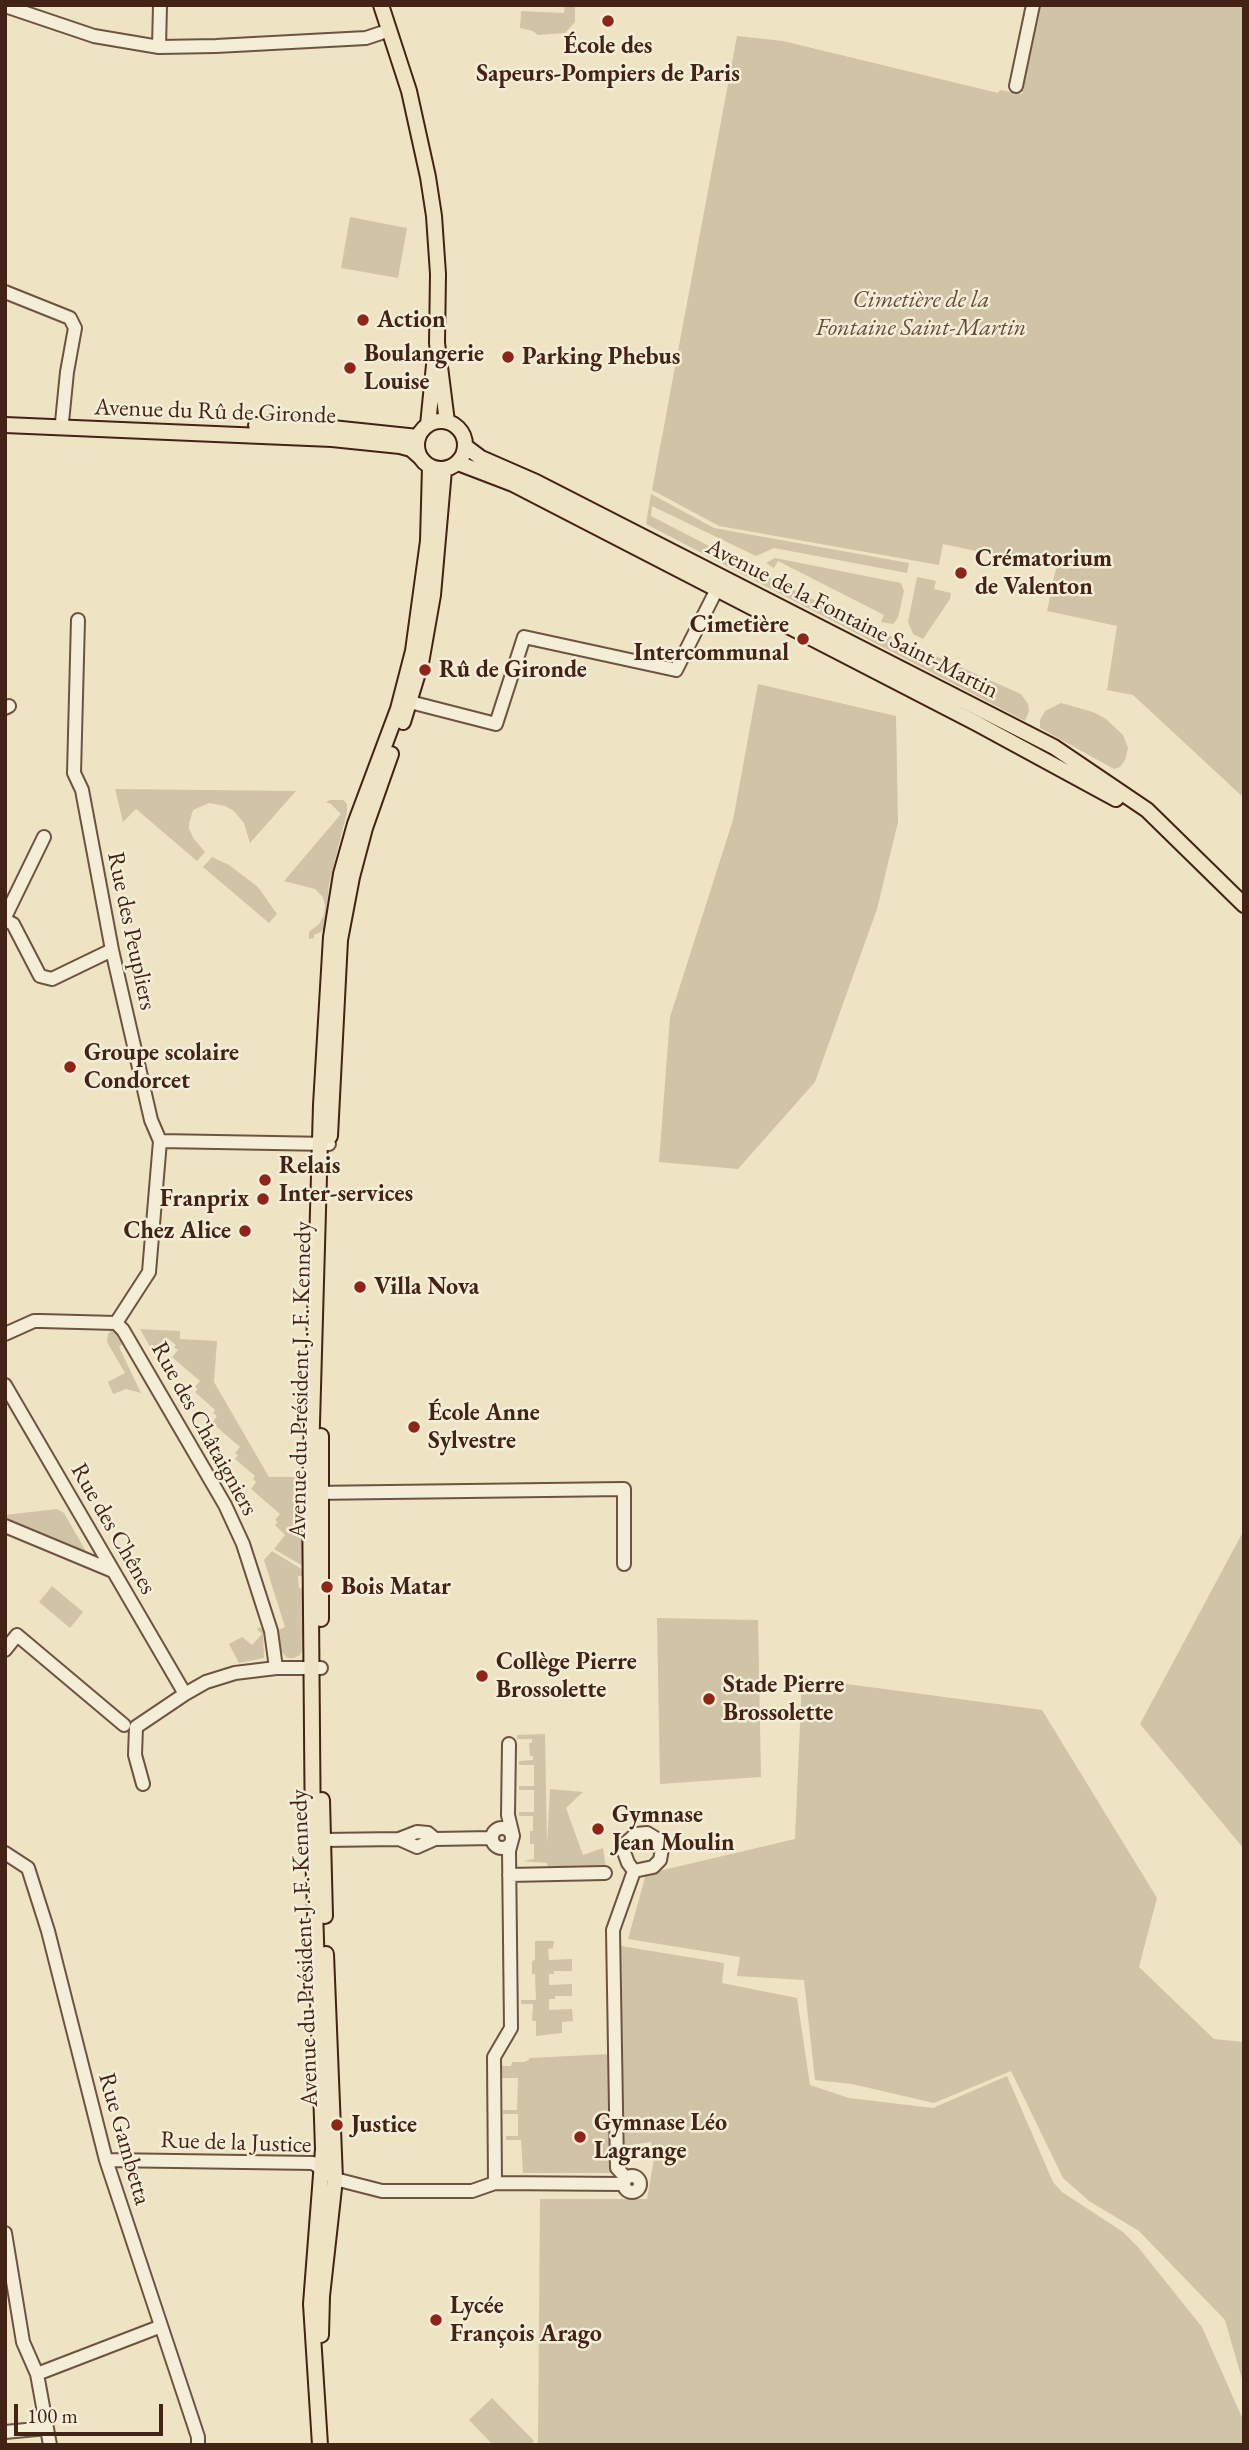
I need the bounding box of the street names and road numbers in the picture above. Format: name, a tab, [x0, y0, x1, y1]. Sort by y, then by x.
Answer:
street label: Avenue du Rû de Gironde	[94, 393, 336, 431]
street label: Avenue de la Fontaine Saint-Martin	[701, 533, 1003, 705]
street label: Rue des Peupliers	[100, 849, 162, 1013]
street label: Avenue du Président J. F. Kennedy	[284, 1221, 318, 1539]
street label: Rue des Châtaigniers	[144, 1337, 264, 1521]
street label: Rue des Chênes	[64, 1458, 162, 1600]
street label: Avenue du Président J. F. Kennedy	[285, 1789, 325, 2107]
street label: Rue Gambetta	[91, 2070, 157, 2208]
street label: Rue de la Justice	[160, 2126, 312, 2160]

